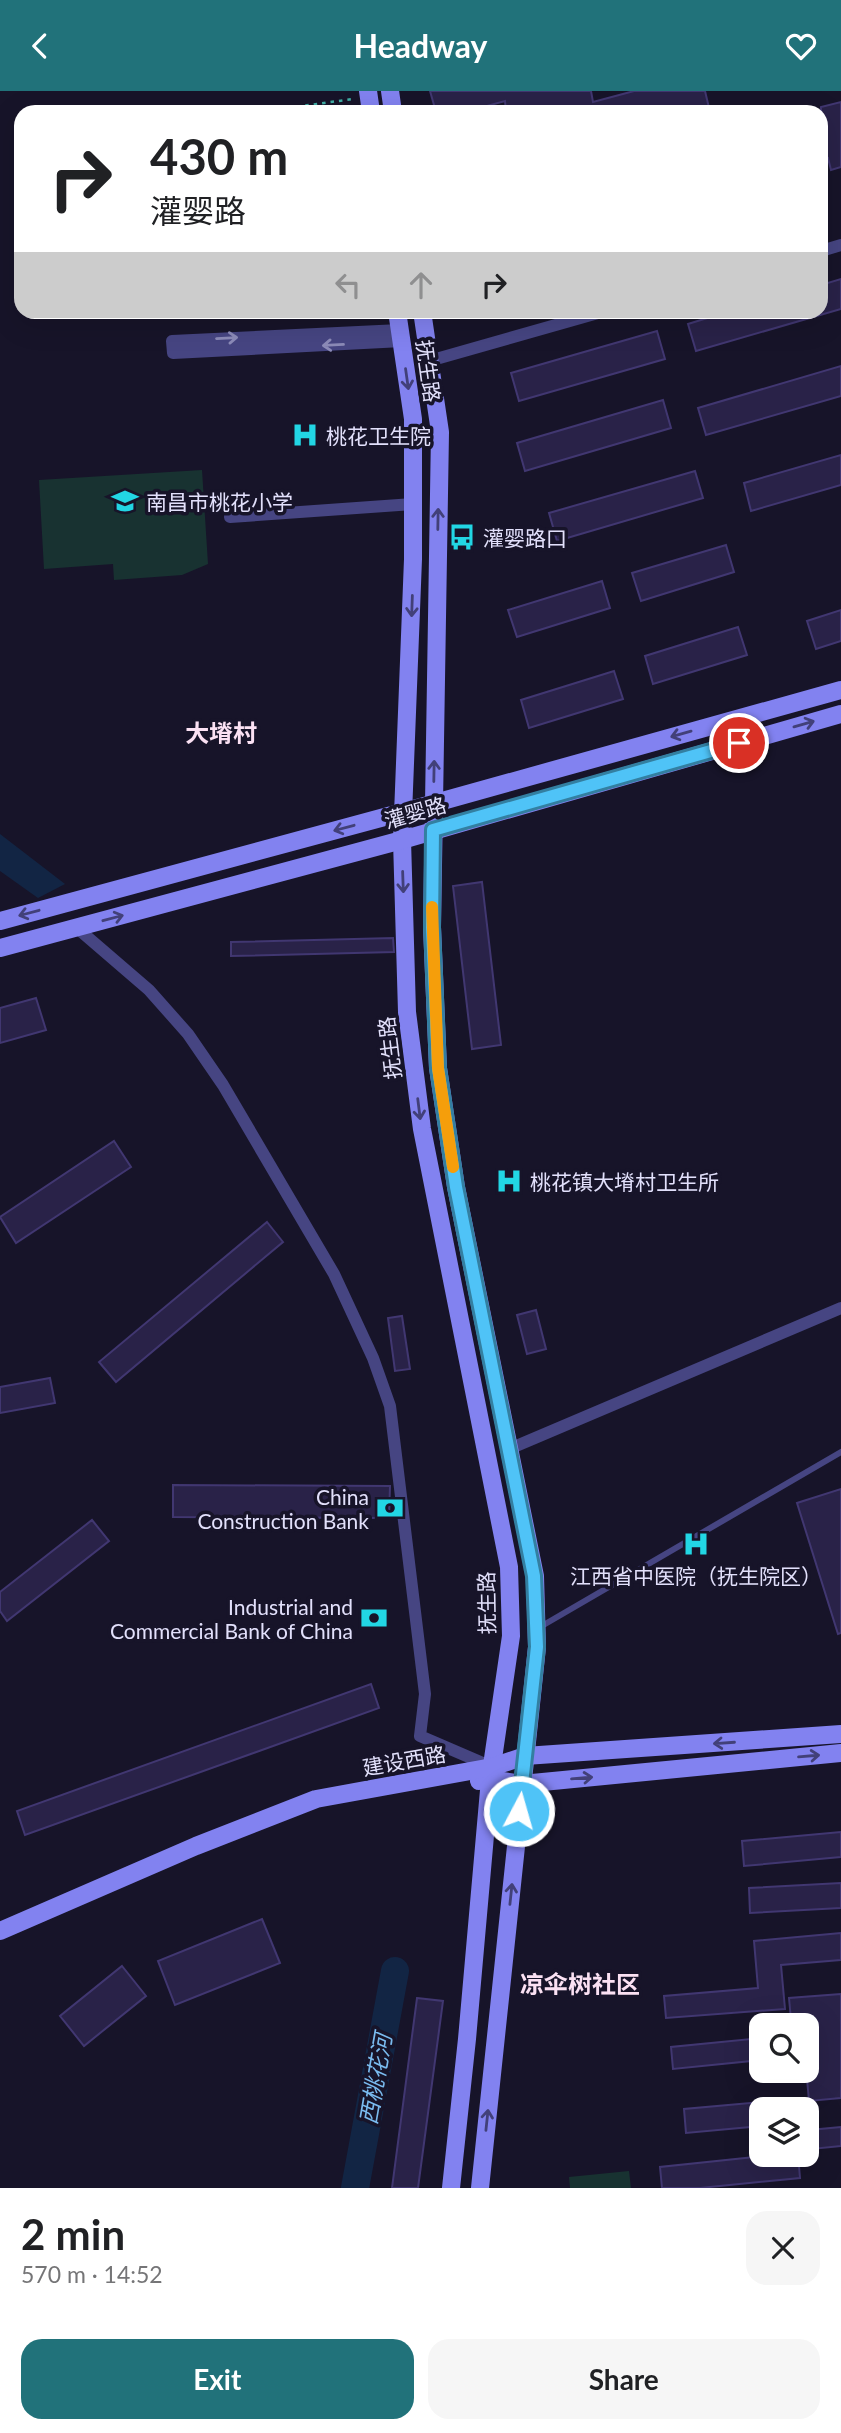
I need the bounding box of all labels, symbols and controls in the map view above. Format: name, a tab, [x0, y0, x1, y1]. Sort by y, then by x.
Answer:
text: Headway	[354, 26, 487, 65]
icon: back	[21, 27, 59, 65]
icon: heart	[782, 27, 820, 65]
text: 430 m	[150, 127, 288, 185]
icon: right	[35, 133, 126, 224]
text: 灌婴路	[150, 191, 246, 230]
icon: left	[329, 266, 367, 304]
icon: ahead	[402, 266, 440, 304]
icon: right	[475, 266, 513, 304]
one-way arrow	[216, 332, 239, 345]
street label: 抚生路	[412, 338, 446, 404]
one-way arrow	[323, 339, 345, 352]
one-way arrow	[401, 367, 414, 390]
hospital icon: 桃花卫生院	[290, 420, 320, 450]
place label: 桃花卫生院	[326, 423, 431, 448]
school or university icon: 南昌市桃花小学	[110, 486, 140, 516]
place label: 南昌市桃花小学	[146, 489, 293, 514]
one-way arrow	[431, 507, 445, 530]
bus stop icon: 灌婴路口	[447, 522, 477, 552]
place label: 灌婴路口	[483, 525, 567, 550]
one-way arrow	[405, 594, 418, 617]
pin	[709, 713, 769, 773]
one-way arrow	[793, 717, 815, 730]
district label: 大塉村	[185, 718, 257, 747]
icon: arrive	[720, 724, 758, 762]
one-way arrow	[670, 729, 692, 742]
one-way arrow	[427, 759, 441, 782]
street label: 灌婴路	[381, 791, 449, 833]
one-way arrow	[333, 823, 355, 836]
one-way arrow	[396, 871, 410, 894]
one-way arrow	[19, 907, 41, 920]
one-way arrow	[102, 910, 124, 923]
street label: 抚生路	[373, 1015, 405, 1081]
one-way arrow	[413, 1097, 426, 1120]
hospital icon: 桃花镇大塉村卫生所	[494, 1166, 524, 1196]
place label: 桃花镇大塉村卫生所	[530, 1169, 719, 1194]
place label: China Construction Bank	[197, 1484, 369, 1533]
bank icon: China Construction Bank	[375, 1493, 405, 1523]
hospital icon: 江西省中医院（抚生院区）	[681, 1529, 711, 1559]
place label: 江西省中医院（抚生院区）	[570, 1563, 822, 1588]
street label: 抚生路	[473, 1571, 499, 1635]
place label: Industrial and Commercial Bank of China	[110, 1594, 353, 1643]
bank icon: Industrial and Commercial Bank of China	[359, 1603, 389, 1633]
one-way arrow	[713, 1736, 736, 1749]
street label: 建设西路	[360, 1740, 448, 1780]
one-way arrow	[797, 1750, 820, 1763]
one-way arrow	[571, 1771, 593, 1784]
position arrow	[482, 1774, 556, 1848]
one-way arrow	[504, 1883, 517, 1906]
district label: 凉伞树社区	[520, 1969, 640, 1998]
map controls	[749, 2013, 819, 2167]
button: search	[749, 2013, 819, 2083]
water label: 西桃花河	[353, 2027, 397, 2127]
button: layers	[749, 2097, 819, 2167]
one-way arrow	[481, 2109, 494, 2132]
text: 2 min	[21, 2209, 125, 2259]
button: close	[746, 2211, 820, 2285]
text: 570 m · 14:52	[21, 2260, 163, 2288]
button: Exit	[21, 2339, 414, 2419]
button: Share	[428, 2339, 820, 2419]

